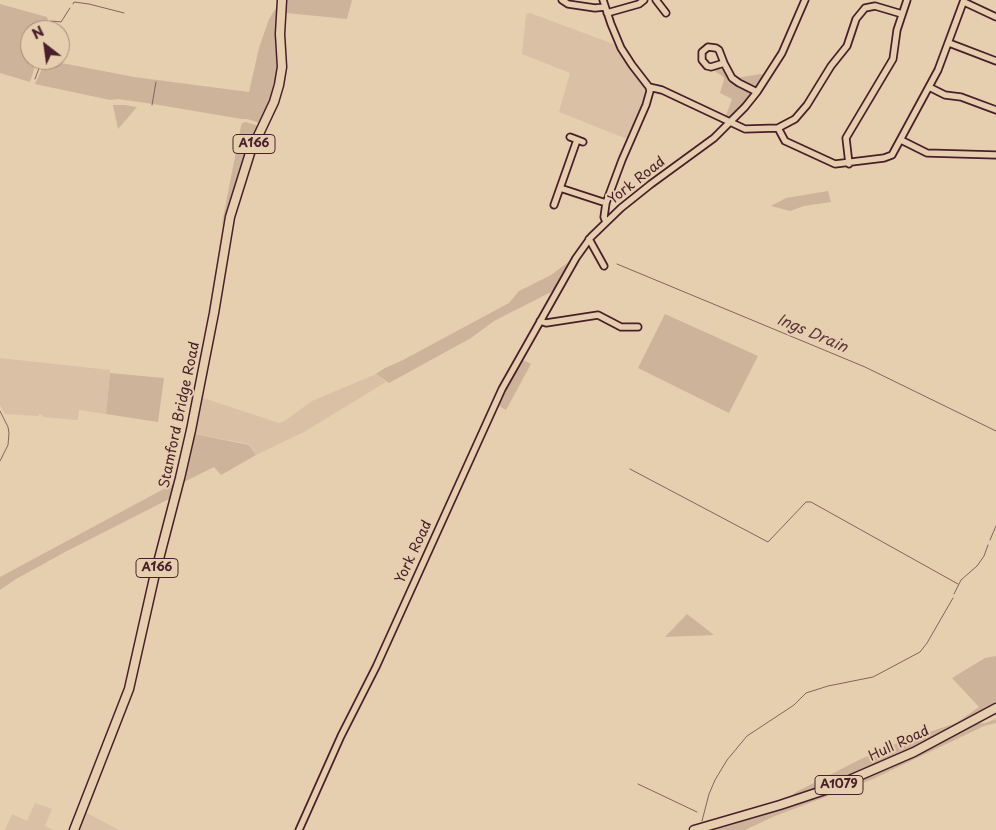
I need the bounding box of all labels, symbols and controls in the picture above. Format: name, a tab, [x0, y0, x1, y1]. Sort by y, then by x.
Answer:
north arrow	[20, 20, 70, 70]
text: N	[28, 21, 48, 44]
road number: A166	[233, 134, 275, 154]
street label: York Road	[605, 154, 669, 208]
water label: Ings Drain	[774, 311, 850, 357]
street label: Stamford Bridge Road	[156, 340, 204, 490]
street label: York Road	[392, 518, 436, 586]
road number: A166	[136, 558, 178, 578]
street label: Hull Road	[866, 723, 932, 765]
road number: A1079	[815, 776, 863, 794]

